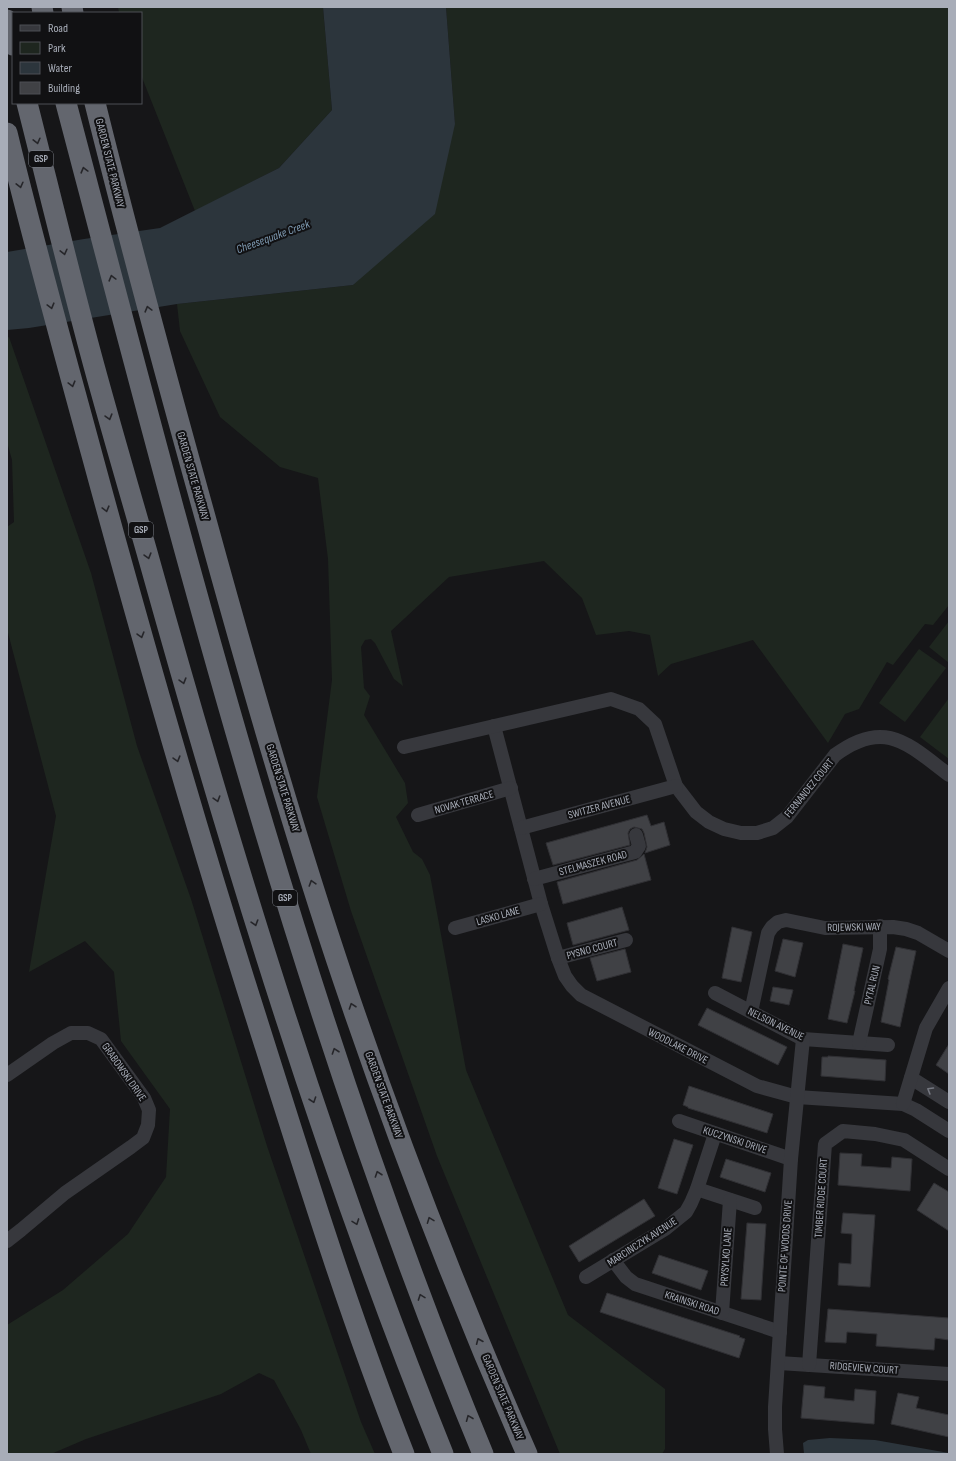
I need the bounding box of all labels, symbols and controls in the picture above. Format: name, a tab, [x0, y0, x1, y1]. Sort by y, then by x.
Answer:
legend	[12, 12, 142, 104]
text: Road	[48, 21, 68, 36]
text: Park	[48, 41, 66, 56]
text: Water	[48, 61, 72, 76]
text: Building	[48, 81, 80, 96]
street label: GARDEN STATE PARKWAY	[93, 117, 127, 209]
one-way arrow	[32, 138, 40, 144]
road number: GSP	[29, 151, 53, 167]
one-way arrow	[80, 167, 89, 174]
one-way arrow	[15, 182, 23, 188]
water label: Cheesequake Creek	[234, 217, 312, 257]
one-way arrow	[60, 249, 68, 255]
one-way arrow	[108, 275, 117, 282]
one-way arrow	[46, 302, 55, 309]
one-way arrow	[144, 306, 152, 313]
one-way arrow	[67, 380, 76, 387]
one-way arrow	[104, 414, 113, 421]
street label: GARDEN STATE PARKWAY	[174, 430, 212, 522]
one-way arrow	[102, 506, 110, 512]
road number: GSP	[129, 522, 153, 538]
one-way arrow	[143, 552, 152, 559]
one-way arrow	[136, 631, 145, 638]
one-way arrow	[178, 677, 187, 684]
street label: GARDEN STATE PARKWAY	[263, 742, 303, 834]
one-way arrow	[172, 756, 181, 763]
street label: FERNANDEZ COURT	[781, 756, 837, 820]
street label: NOVAK TERRACE	[433, 787, 495, 817]
street label: SWITZER AVENUE	[566, 792, 632, 822]
one-way arrow	[212, 795, 221, 802]
street label: STELMASZEK ROAD	[558, 848, 628, 878]
one-way arrow	[308, 879, 317, 886]
road number: GSP	[273, 890, 297, 906]
street label: LASKO LANE	[475, 904, 521, 928]
one-way arrow	[250, 919, 259, 926]
street label: ROJEWSKI WAY	[827, 920, 881, 934]
street label: PYSNO COURT	[565, 936, 619, 962]
street label: PYTAL RUN	[861, 964, 883, 1006]
one-way arrow	[349, 1003, 357, 1010]
street label: NELSON AVENUE	[746, 1005, 806, 1043]
street label: WOODLAKE DRIVE	[646, 1025, 710, 1067]
street label: GRABOWSKI DRIVE	[99, 1040, 149, 1104]
one-way arrow	[331, 1048, 340, 1055]
street label: GARDEN STATE PARKWAY	[362, 1050, 406, 1141]
one-way arrow	[927, 1087, 934, 1095]
one-way arrow	[308, 1096, 317, 1103]
street label: KUCZYNSKI DRIVE	[701, 1124, 769, 1156]
street label: TIMBER RIDGE COURT	[812, 1157, 830, 1238]
one-way arrow	[374, 1171, 382, 1178]
street label: POINTE OF WOODS DRIVE	[775, 1200, 795, 1292]
street label: MARCINCZYK AVENUE	[605, 1215, 679, 1269]
one-way arrow	[427, 1217, 435, 1224]
one-way arrow	[352, 1219, 360, 1226]
street label: PRYSYLKO LANE	[717, 1227, 735, 1287]
street label: KRAINSKI ROAD	[663, 1288, 721, 1318]
one-way arrow	[418, 1293, 426, 1300]
one-way arrow	[475, 1338, 483, 1345]
street label: GARDEN STATE PARKWAY	[479, 1352, 527, 1442]
street label: RIDGEVIEW COURT	[829, 1359, 899, 1377]
one-way arrow	[465, 1414, 473, 1421]

